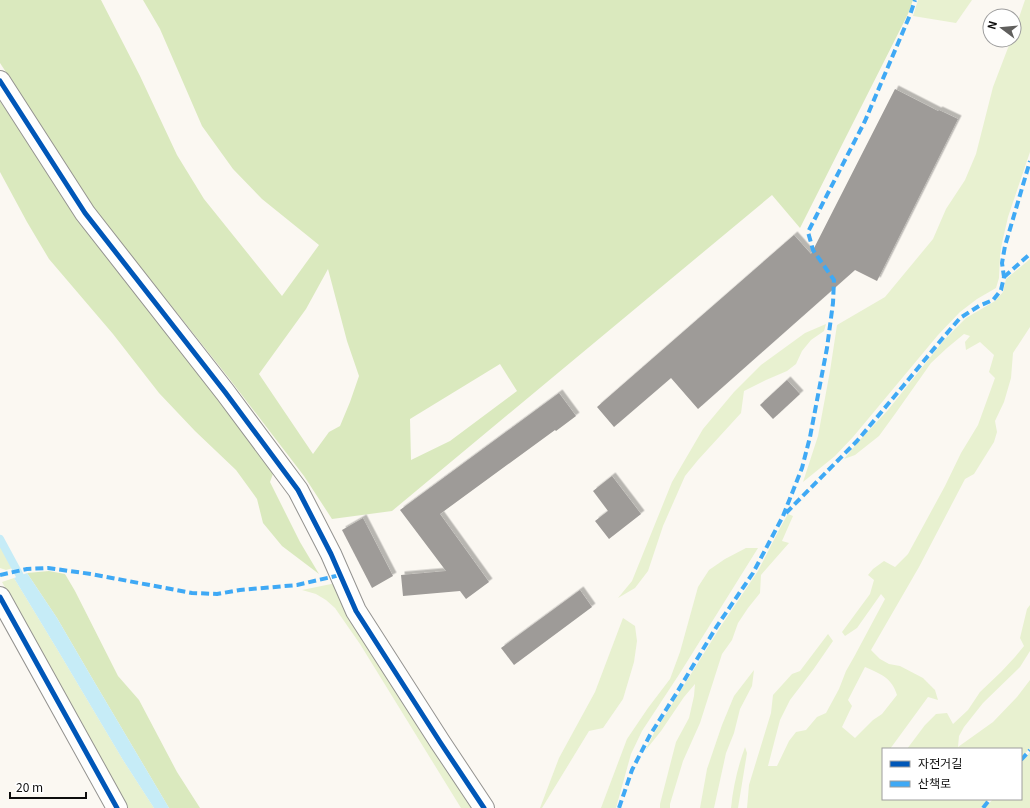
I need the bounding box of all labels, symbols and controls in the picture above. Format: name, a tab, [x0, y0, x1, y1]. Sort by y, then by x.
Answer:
north arrow	[982, 8, 1022, 48]
text: N	[983, 19, 1000, 31]
legend	[882, 748, 1022, 800]
text: 자전거길	[918, 754, 962, 771]
scale bar	[10, 774, 86, 800]
text: 산책로	[918, 774, 951, 791]
text: 20 m	[16, 778, 43, 795]

